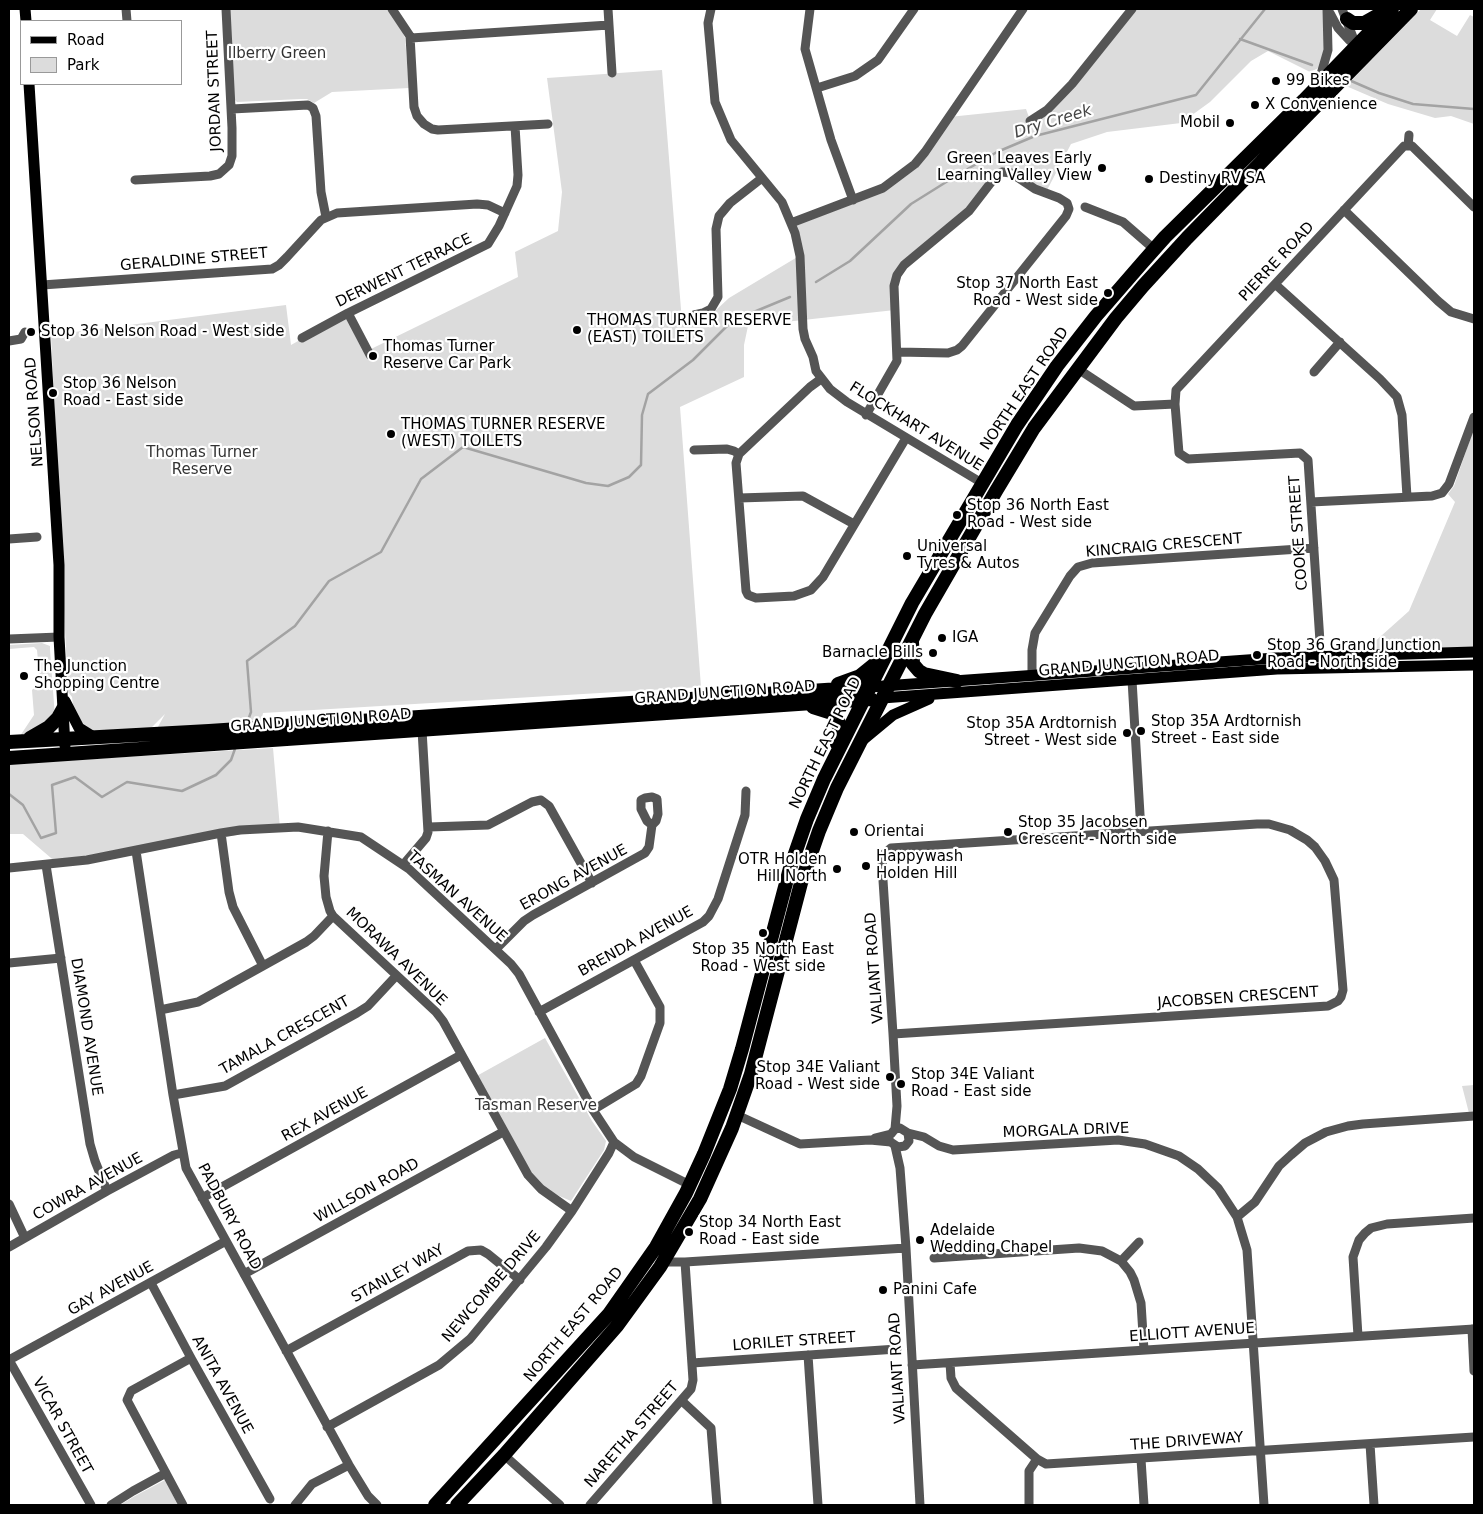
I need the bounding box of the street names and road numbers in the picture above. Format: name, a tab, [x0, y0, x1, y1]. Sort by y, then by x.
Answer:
street label: JORDAN STREET	[204, 30, 226, 152]
street label: PIERRE ROAD	[1236, 219, 1318, 305]
street label: DERWENT TERRACE	[333, 230, 475, 312]
street label: GERALDINE STREET	[119, 245, 269, 275]
street label: NORTH EAST ROAD	[977, 324, 1073, 454]
street label: NELSON ROAD	[22, 356, 48, 468]
street label: FLOCKHART AVENUE	[846, 379, 986, 475]
street label: COOKE STREET	[1286, 475, 1312, 591]
street label: KINCRAIG CRESCENT	[1085, 530, 1243, 562]
street label: GRAND JUNCTION ROAD	[1038, 647, 1220, 681]
street label: NORTH EAST ROAD	[786, 674, 866, 812]
street label: GRAND JUNCTION ROAD	[634, 678, 816, 708]
street label: GRAND JUNCTION ROAD	[230, 706, 412, 736]
street label: ERONG AVENUE	[517, 841, 631, 915]
street label: TASMAN AVENUE	[404, 848, 510, 946]
street label: BRENDA AVENUE	[575, 903, 697, 981]
street label: MORAWA AVENUE	[342, 904, 450, 1010]
street label: VALIANT ROAD	[862, 912, 888, 1024]
street label: DIAMOND AVENUE	[66, 957, 106, 1097]
street label: JACOBSEN CRESCENT	[1157, 983, 1319, 1013]
street label: TAMALA CRESCENT	[217, 993, 353, 1079]
street label: REX AVENUE	[279, 1084, 371, 1146]
street label: MORGALA DRIVE	[1002, 1120, 1130, 1142]
street label: COWRA AVENUE	[30, 1149, 146, 1225]
street label: WILLSON ROAD	[311, 1155, 423, 1227]
street label: PADBURY ROAD	[193, 1161, 265, 1273]
street label: NEWCOMBE DRIVE	[439, 1228, 545, 1346]
street label: STANLEY WAY	[349, 1241, 447, 1307]
street label: GAY AVENUE	[65, 1258, 157, 1320]
street label: NORTH EAST ROAD	[521, 1264, 627, 1386]
street label: VALIANT ROAD	[886, 1312, 910, 1424]
street label: ELLIOTT AVENUE	[1129, 1320, 1255, 1346]
street label: LORILET STREET	[732, 1329, 856, 1355]
street label: ANITA AVENUE	[188, 1333, 256, 1437]
street label: VICAR STREET	[28, 1374, 96, 1478]
street label: NARETHA STREET	[581, 1379, 683, 1491]
street label: THE DRIVEWAY	[1130, 1429, 1244, 1455]

